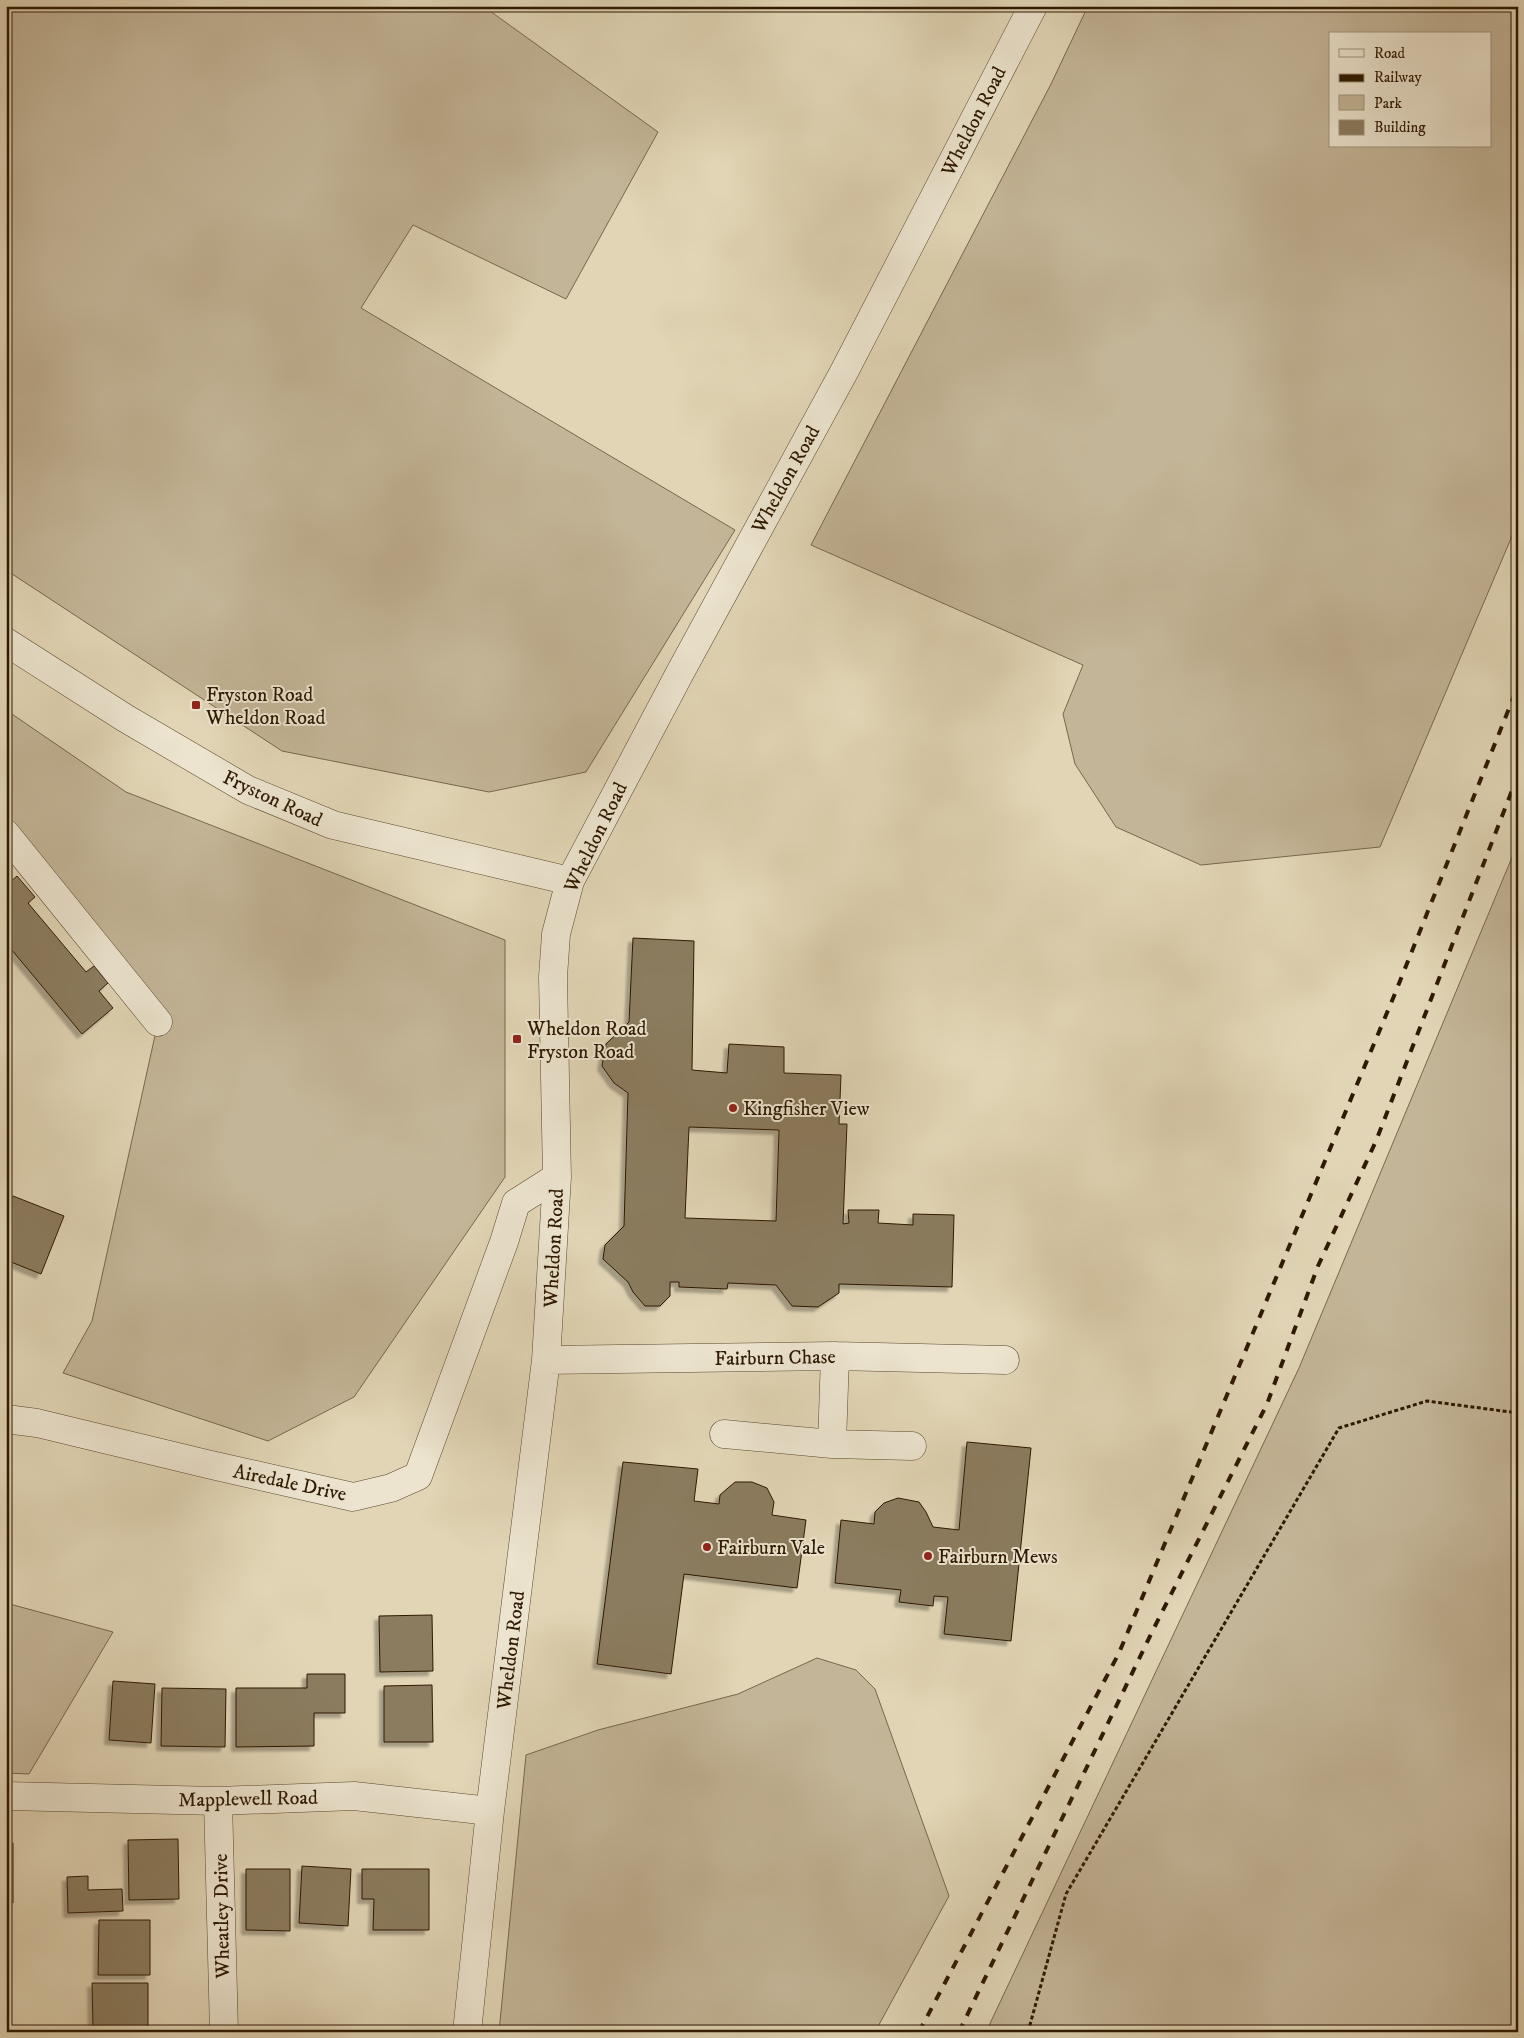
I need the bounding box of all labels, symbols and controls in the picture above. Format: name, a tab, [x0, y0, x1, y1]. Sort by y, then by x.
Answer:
legend	[1329, 32, 1492, 148]
text: Road	[1374, 44, 1406, 63]
street label: Wheldon Road	[936, 63, 1013, 181]
text: Railway	[1374, 68, 1422, 87]
text: Park	[1374, 94, 1403, 113]
text: Building	[1374, 118, 1426, 137]
street label: Wheldon Road	[746, 421, 826, 539]
place label: Fryston Road Wheldon Road	[205, 683, 325, 731]
marker: Fryston Road Wheldon Road	[190, 699, 202, 711]
street label: Fryston Road	[219, 765, 326, 833]
street label: Wheldon Road	[558, 778, 634, 898]
place label: Wheldon Road Fryston Road	[526, 1017, 646, 1065]
marker: Wheldon Road Fryston Road	[511, 1033, 523, 1045]
place label: Kingfisher View	[743, 1097, 870, 1122]
marker: Kingfisher View	[727, 1102, 739, 1114]
street label: Wheldon Road	[539, 1188, 570, 1309]
street label: Fairburn Chase	[714, 1345, 836, 1372]
street label: Airedale Drive	[231, 1459, 349, 1508]
place label: Fairburn Vale	[717, 1536, 825, 1561]
marker: Fairburn Vale	[701, 1541, 713, 1553]
place label: Fairburn Mews	[938, 1545, 1058, 1570]
marker: Fairburn Mews	[922, 1550, 934, 1562]
street label: Wheldon Road	[492, 1589, 531, 1712]
street label: Mapplewell Road	[178, 1786, 318, 1813]
street label: Wheatley Drive	[209, 1853, 236, 1980]

